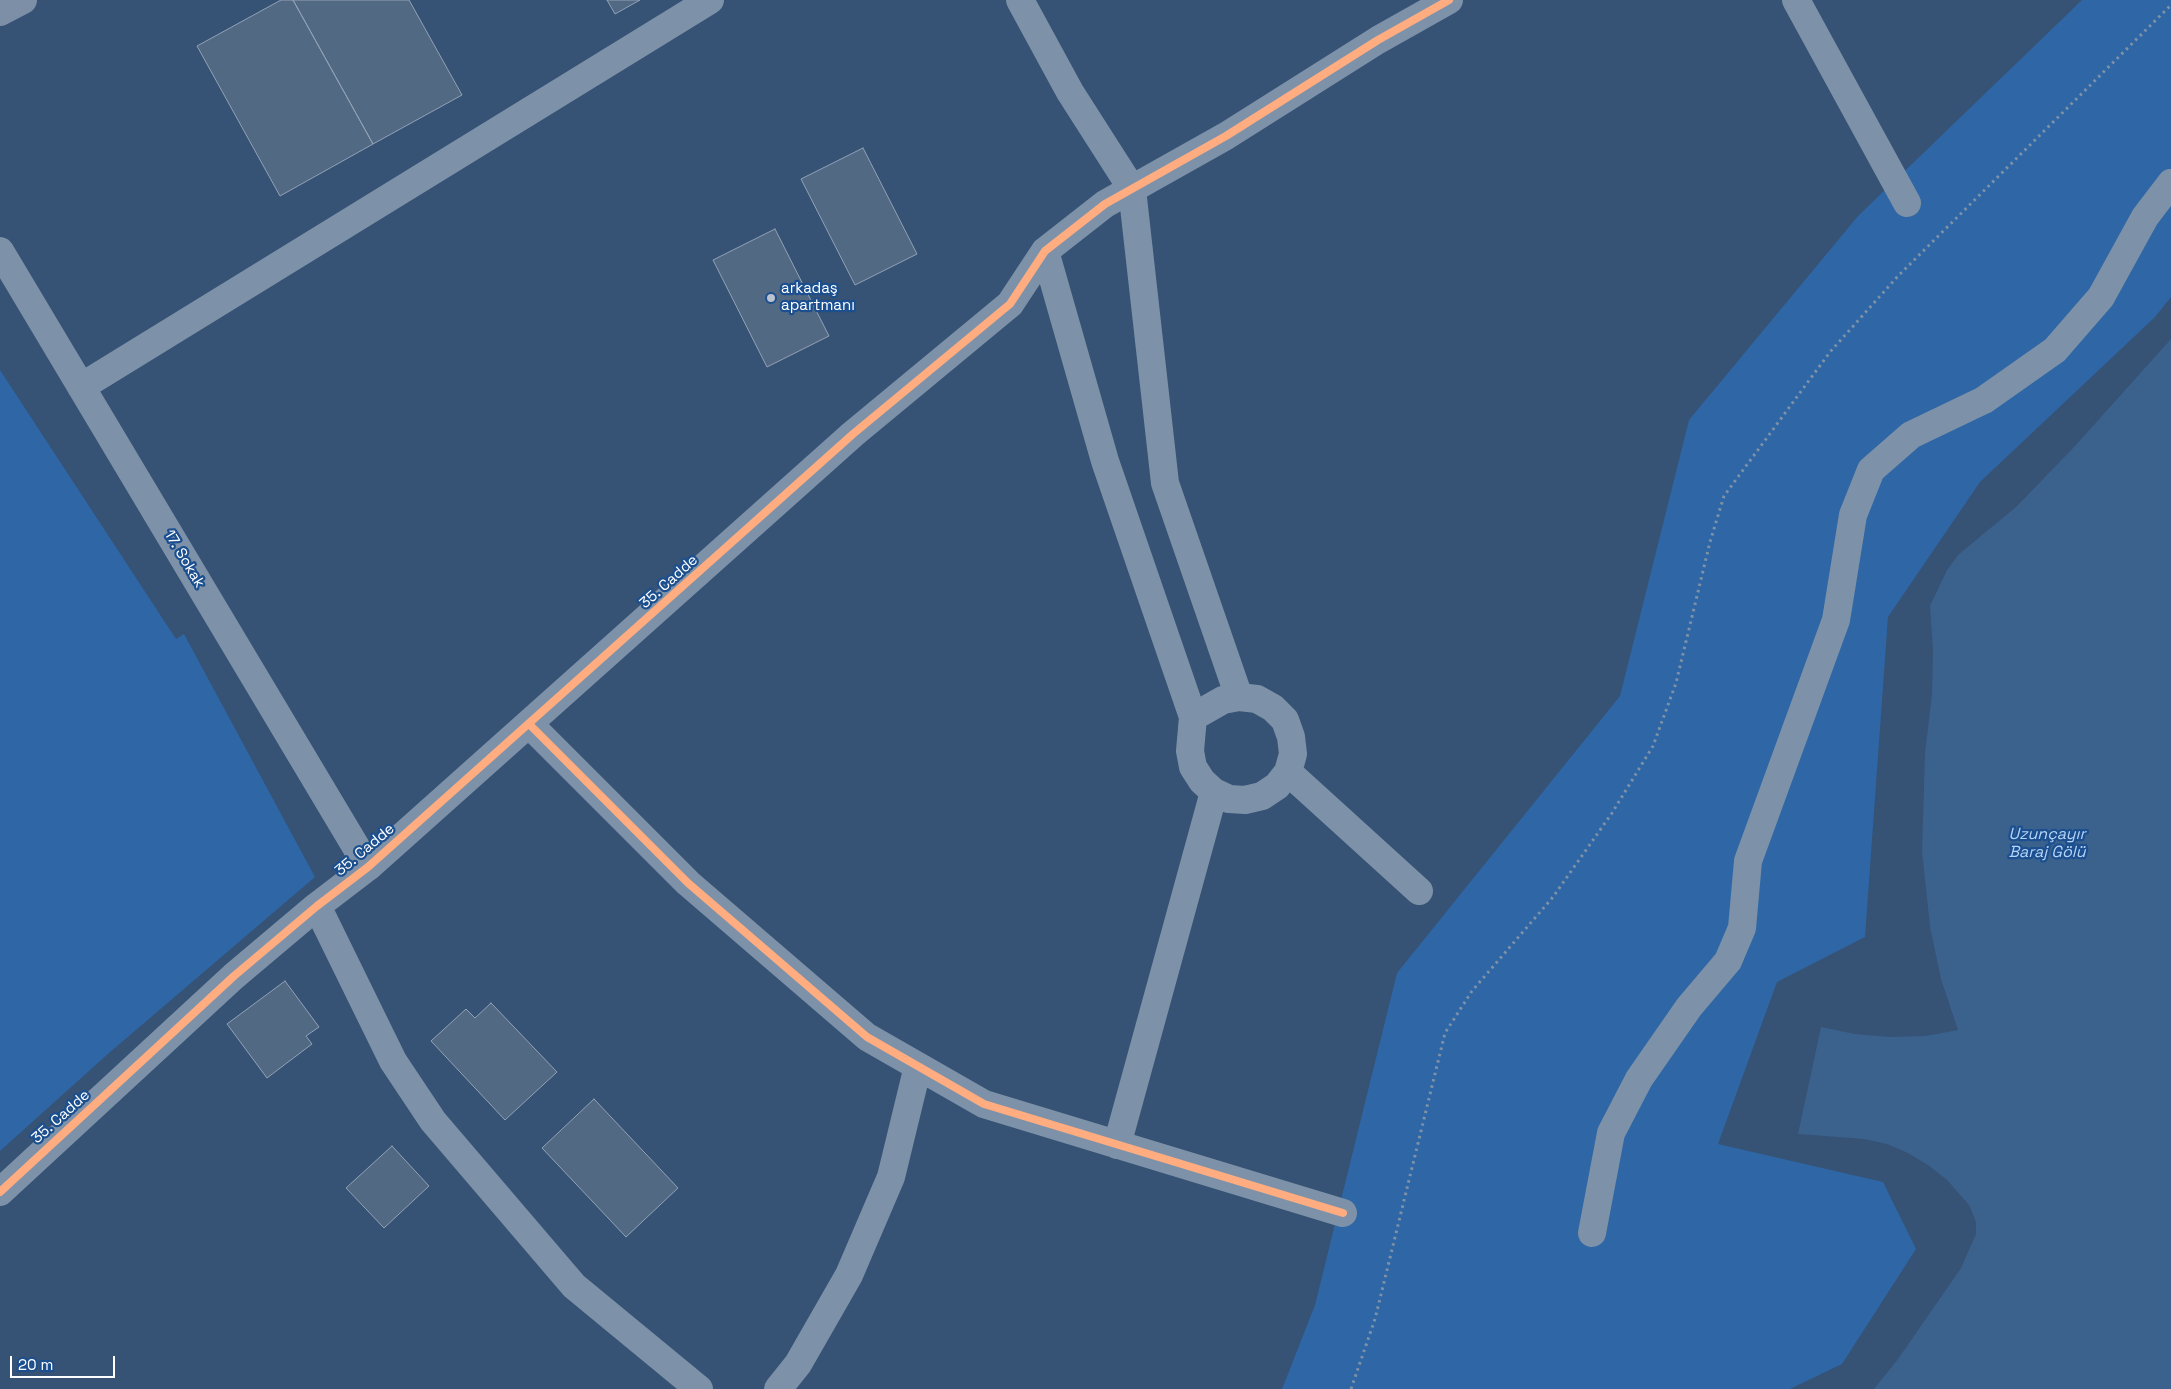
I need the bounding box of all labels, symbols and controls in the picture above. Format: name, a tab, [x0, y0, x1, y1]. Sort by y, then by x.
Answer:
place label: arkadaş apartmanı	[781, 280, 855, 315]
marker: arkadaş apartmanı	[765, 292, 777, 304]
street label: 17. Sokak	[160, 527, 208, 591]
street label: 35. Cadde	[636, 551, 702, 613]
street label: 35. Cadde	[332, 820, 398, 880]
water label: Uzunçayır Baraj Gölü	[2009, 825, 2085, 863]
street label: 35. Cadde	[28, 1086, 94, 1148]
scale bar	[12, 1346, 118, 1378]
text: 20 m	[18, 1355, 53, 1374]

